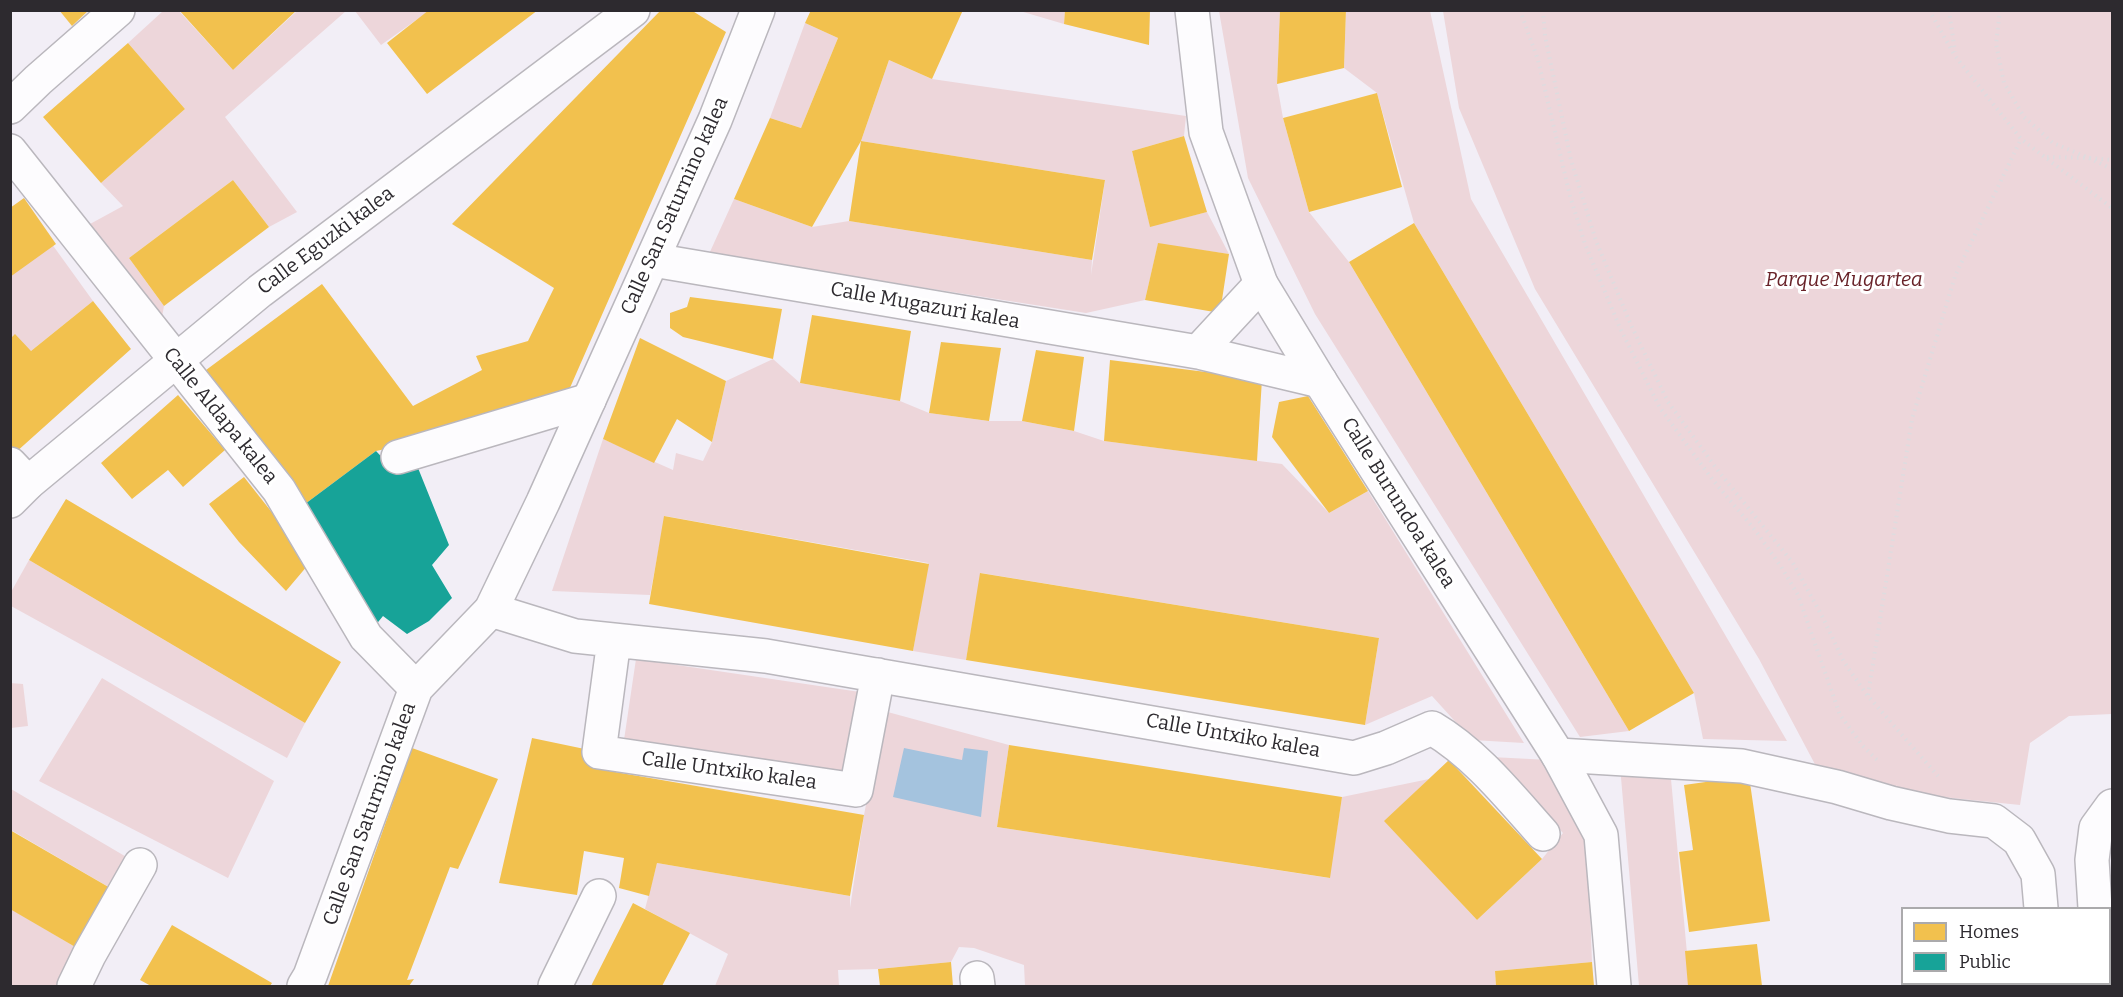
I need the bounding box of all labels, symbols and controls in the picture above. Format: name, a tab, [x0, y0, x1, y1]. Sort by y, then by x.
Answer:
street label: Calle San Saturnino kalea	[616, 93, 734, 319]
street label: Calle Eguzki kalea	[253, 182, 399, 300]
park label: Parque Mugartea	[1765, 268, 1923, 292]
street label: Calle Mugazuri kalea	[828, 278, 1022, 334]
street label: Calle Aldapa kalea	[158, 343, 282, 489]
street label: Calle Burundoa kalea	[1336, 413, 1460, 593]
street label: Calle San Saturnino kalea	[318, 699, 422, 929]
street label: Calle Untxiko kalea	[1144, 709, 1322, 763]
street label: Calle Untxiko kalea	[640, 747, 818, 795]
legend	[1901, 907, 2111, 985]
text: Homes	[1959, 921, 2019, 943]
text: Public	[1959, 951, 2011, 973]

